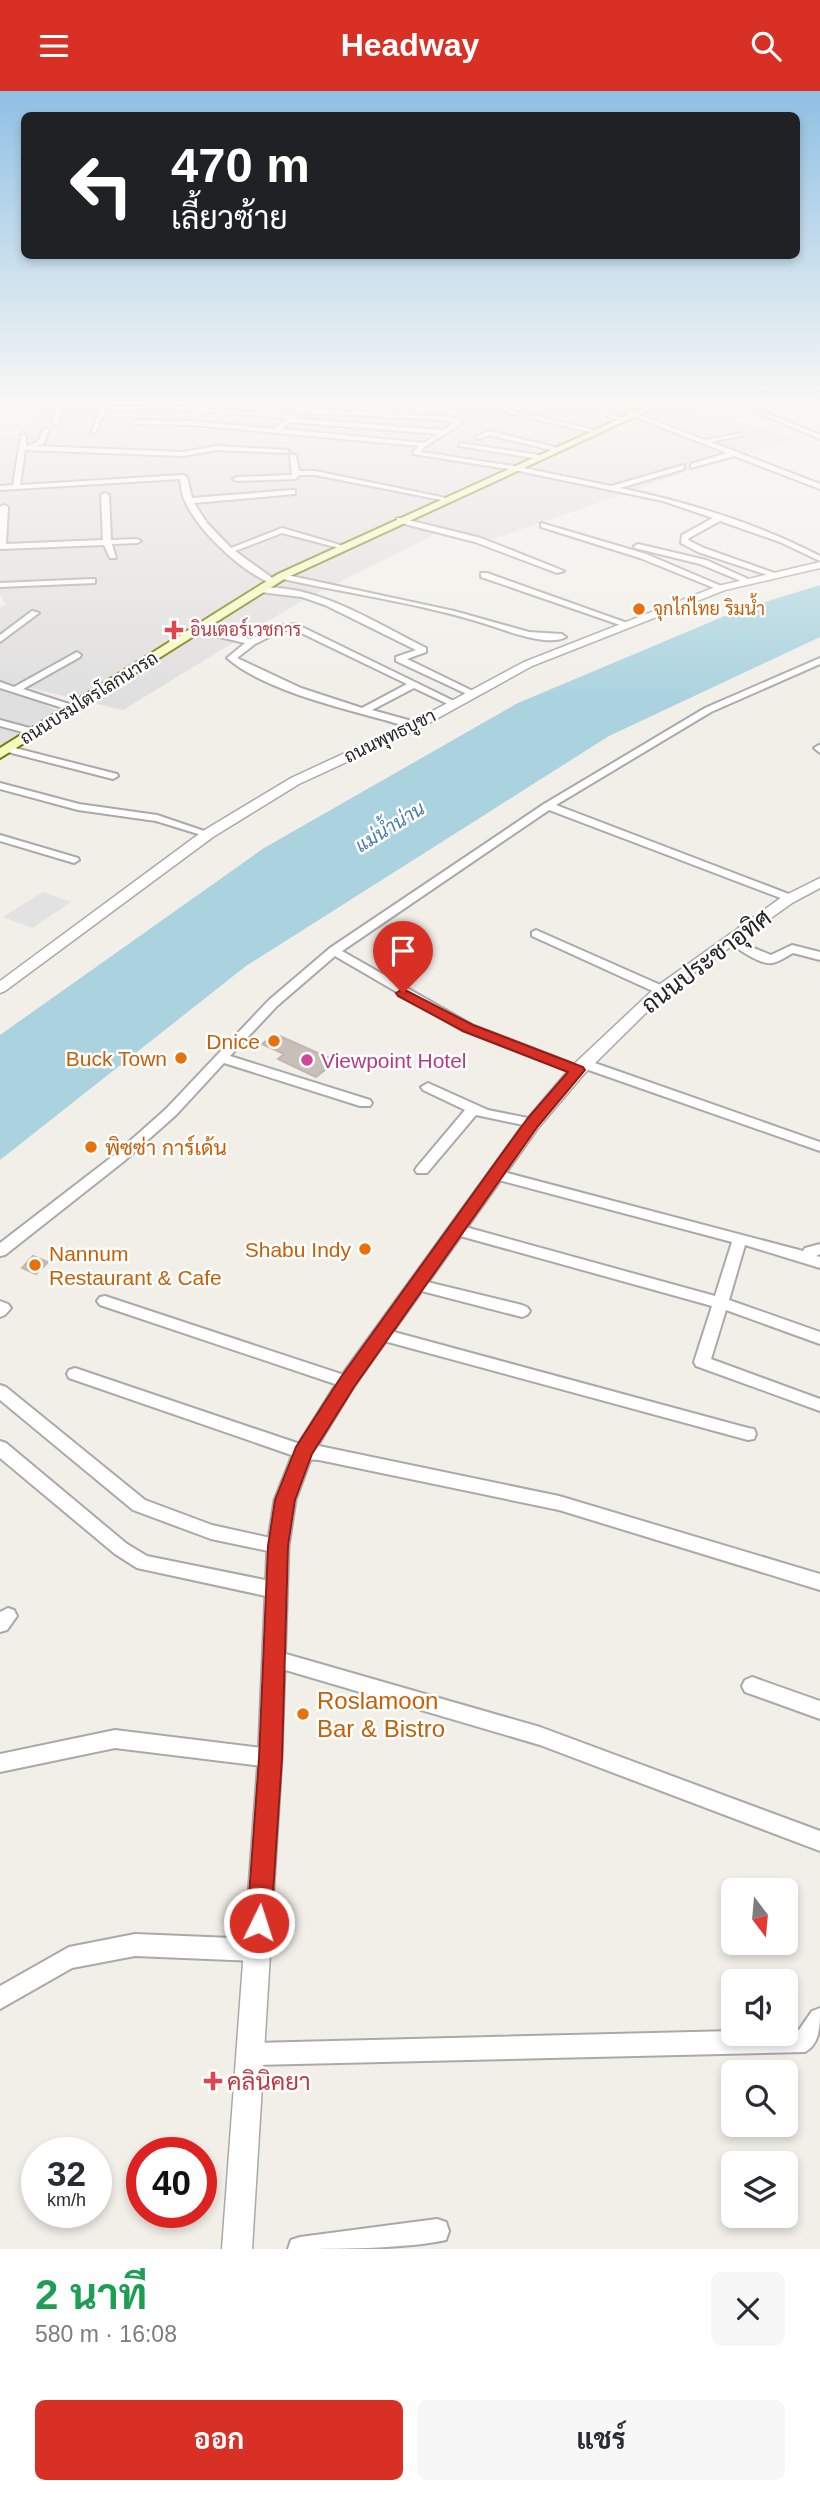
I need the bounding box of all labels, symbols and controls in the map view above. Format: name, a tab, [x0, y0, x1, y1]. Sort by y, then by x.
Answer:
icon: menu	[35, 27, 73, 65]
text: Headway	[341, 27, 479, 63]
icon: search	[747, 27, 785, 65]
text: 470 m	[171, 138, 310, 192]
icon: left	[56, 140, 147, 231]
text: เลี้ยวซ้าย	[171, 200, 288, 236]
place label: จุกไก่ไทย ริมน้ำ	[653, 593, 765, 621]
marker: จุกไก่ไทย ริมน้ำ	[631, 601, 647, 617]
place label: อินเตอร์เวชการ	[190, 617, 302, 640]
marker: อินเตอร์เวชการ	[164, 620, 184, 640]
street label: ถนนบรมไตรโลกนารถ	[15, 645, 161, 748]
street label: ถนนพุทธบูชา	[341, 705, 440, 769]
water label: แม่น้ำน่าน	[349, 793, 428, 856]
street label: ถนนประชาอุทิศ	[636, 904, 778, 1021]
pin	[373, 921, 433, 993]
icon: arrive	[384, 932, 422, 970]
place label: Dnice	[206, 1030, 260, 1053]
marker: Dnice	[266, 1033, 282, 1049]
place label: Buck Town	[66, 1047, 167, 1070]
place label: Viewpoint Hotel	[321, 1049, 467, 1072]
marker: Buck Town	[173, 1050, 189, 1066]
marker: Viewpoint Hotel	[299, 1052, 315, 1068]
place label: พิซซ่า การ์เด้น	[105, 1134, 227, 1159]
marker: พิซซ่า การ์เด้น	[83, 1139, 99, 1155]
place label: Shabu Indy	[245, 1238, 351, 1261]
marker: Shabu Indy	[357, 1241, 373, 1257]
place label: Nannum Restaurant & Cafe	[49, 1242, 222, 1289]
marker: Nannum Restaurant & Cafe	[27, 1257, 43, 1273]
place label: Roslamoon Bar & Bistro	[317, 1687, 445, 1742]
marker: Roslamoon Bar & Bistro	[295, 1706, 311, 1722]
north arrow	[721, 1878, 798, 1955]
map controls	[721, 1878, 798, 2228]
position arrow	[222, 1886, 296, 1960]
button: sound	[721, 1969, 798, 2046]
button: search	[721, 2060, 798, 2137]
place label: คลินิคยา	[227, 2068, 311, 2095]
marker: คลินิคยา	[205, 2073, 221, 2089]
speed limit sign: 40	[126, 2137, 217, 2228]
button: layers	[721, 2151, 798, 2228]
text: 32	[47, 2154, 86, 2193]
text: km/h	[47, 2190, 86, 2210]
text: 2 นาที	[35, 2271, 147, 2318]
button: close	[711, 2272, 785, 2346]
text: 580 m · 16:08	[35, 2321, 177, 2347]
button: ออก	[35, 2400, 403, 2480]
button: แชร์	[417, 2400, 785, 2480]

